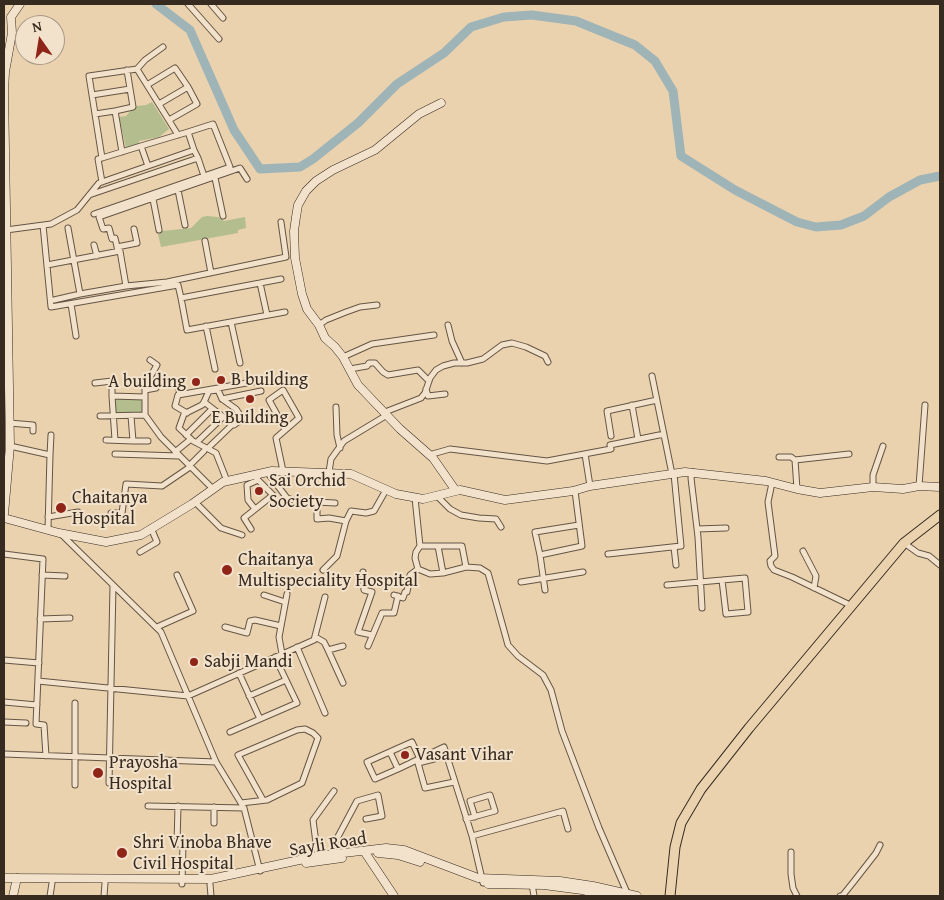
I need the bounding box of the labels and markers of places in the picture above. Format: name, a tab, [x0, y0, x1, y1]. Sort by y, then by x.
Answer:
place label: B building	[231, 369, 308, 391]
place label: A building	[108, 371, 186, 393]
marker: B building	[215, 374, 227, 386]
marker: A building	[190, 376, 202, 388]
marker: E Building	[244, 393, 256, 405]
place label: E Building	[212, 407, 288, 429]
place label: Sai Orchid Society	[269, 470, 346, 512]
marker: Sai Orchid Society	[253, 485, 265, 497]
place label: Chaitanya Hospital	[72, 487, 148, 530]
marker: Chaitanya Hospital	[54, 501, 68, 515]
place label: Chaitanya Multispeciality Hospital	[238, 549, 418, 592]
marker: Chaitanya Multispeciality Hospital	[220, 563, 234, 577]
place label: Sabji Mandi	[204, 651, 292, 673]
marker: Sabji Mandi	[188, 656, 200, 668]
place label: Vasant Vihar	[415, 744, 513, 766]
marker: Vasant Vihar	[399, 749, 411, 761]
place label: Prayosha Hospital	[109, 752, 178, 794]
marker: Prayosha Hospital	[91, 766, 105, 780]
place label: Shri Vinoba Bhave Civil Hospital	[133, 832, 272, 874]
marker: Shri Vinoba Bhave Civil Hospital	[115, 846, 129, 860]

